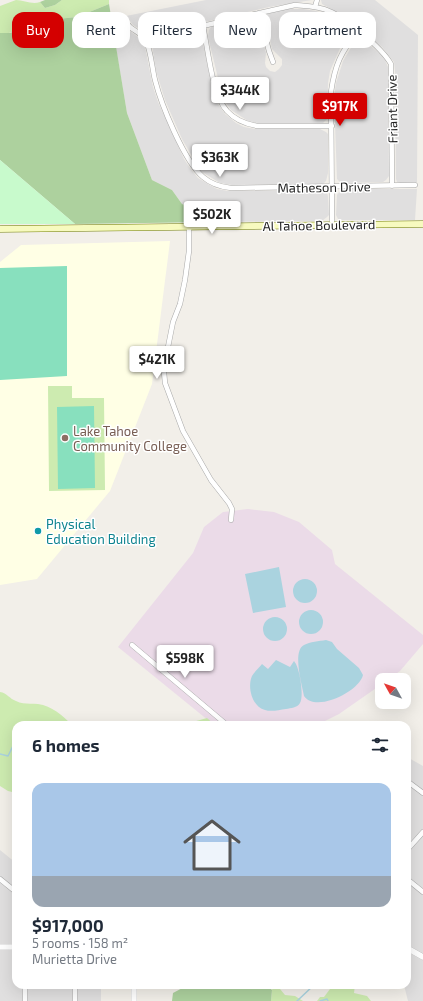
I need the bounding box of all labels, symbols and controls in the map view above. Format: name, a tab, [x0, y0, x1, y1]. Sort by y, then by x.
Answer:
chip: Buy	[12, 12, 64, 48]
chip: Rent	[72, 12, 130, 48]
chip: Filters	[138, 12, 206, 48]
chip: New	[214, 12, 271, 48]
chip: Apartment	[279, 12, 376, 48]
street label: Friant Drive	[383, 75, 401, 143]
pin: $344K	[212, 77, 268, 111]
text: $344K	[220, 82, 260, 98]
pin: $917K	[312, 93, 368, 127]
text: $917K	[322, 98, 358, 114]
pin: $363K	[192, 144, 248, 178]
text: $363K	[201, 149, 239, 165]
street label: Matheson Drive	[277, 178, 371, 196]
pin: $502K	[184, 201, 240, 235]
text: $502K	[193, 206, 231, 222]
street label: Al Tahoe Boulevard	[263, 216, 375, 234]
pin: $421K	[129, 346, 185, 380]
text: $421K	[138, 351, 176, 367]
place label: Lake Tahoe Community College	[73, 423, 187, 454]
marker: Lake Tahoe Community College	[60, 433, 70, 443]
place label: Physical Education Building	[46, 516, 156, 547]
marker: Physical Education Building	[33, 526, 43, 536]
pin: $598K	[157, 645, 213, 679]
text: $598K	[166, 650, 204, 666]
north arrow	[375, 673, 411, 709]
map controls	[375, 673, 411, 709]
icon: filters	[369, 734, 391, 756]
text: 6 homes	[32, 735, 100, 755]
icon: home	[176, 809, 248, 881]
text: $917,000	[32, 915, 104, 935]
text: 5 rooms · 158 m²	[32, 935, 128, 951]
text: Murietta Drive	[32, 951, 117, 967]

